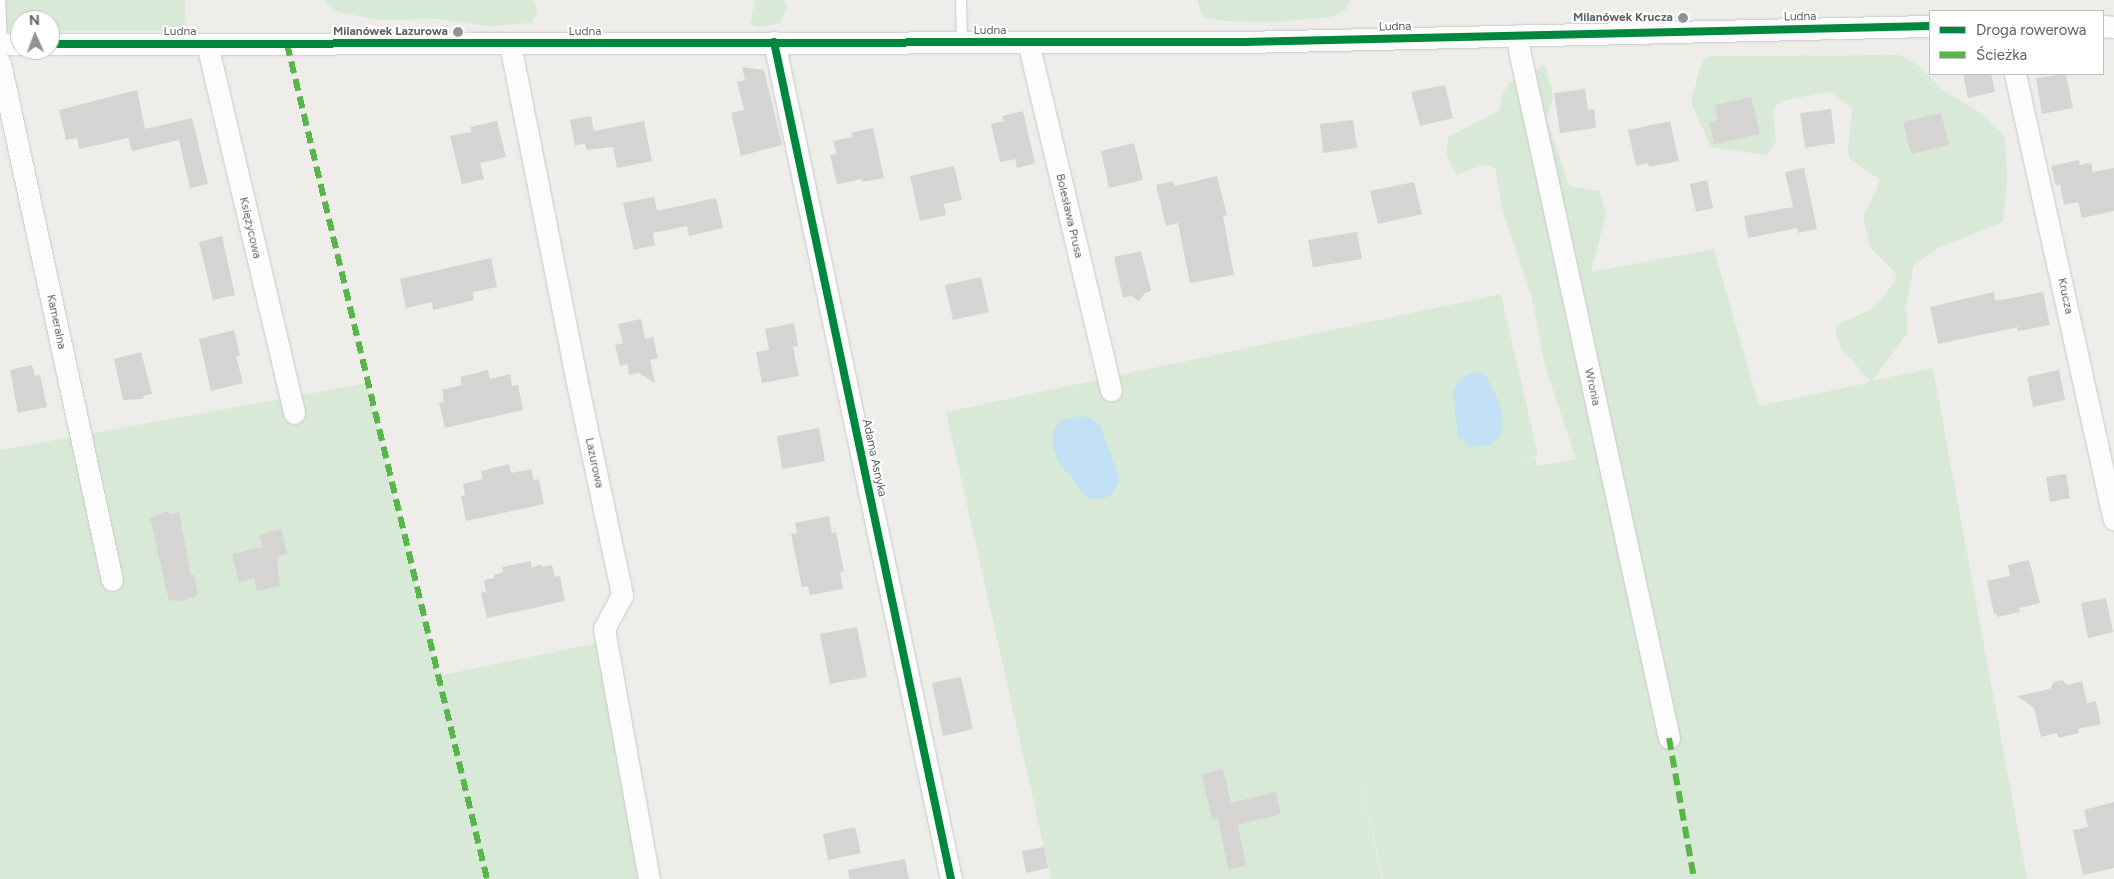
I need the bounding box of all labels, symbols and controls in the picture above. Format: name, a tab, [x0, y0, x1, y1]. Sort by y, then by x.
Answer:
north arrow	[10, 10, 60, 60]
street label: Ludna	[1783, 10, 1817, 24]
legend	[1929, 10, 2104, 75]
place label: Milanówek Krucza	[1573, 11, 1673, 25]
text: N	[29, 12, 40, 29]
marker: Milanówek Krucza	[1677, 12, 1689, 24]
street label: Ludna	[1378, 20, 1412, 34]
text: Droga rowerowa	[1976, 21, 2086, 39]
street label: Ludna	[974, 24, 1006, 38]
street label: Ludna	[164, 25, 196, 39]
place label: Milanówek Lazurowa	[333, 25, 448, 39]
street label: Ludna	[569, 25, 601, 39]
marker: Milanówek Lazurowa	[452, 26, 464, 38]
text: Ścieżka	[1976, 46, 2027, 64]
street label: Bolesława Prusa	[1052, 172, 1086, 260]
street label: Księżycowa	[236, 196, 264, 260]
street label: Krucza	[2054, 277, 2076, 315]
street label: Kameralna	[43, 293, 69, 351]
street label: Wronia	[1581, 367, 1603, 407]
street label: Adama Asnyka	[859, 418, 889, 498]
street label: Lazurowa	[582, 436, 606, 490]

